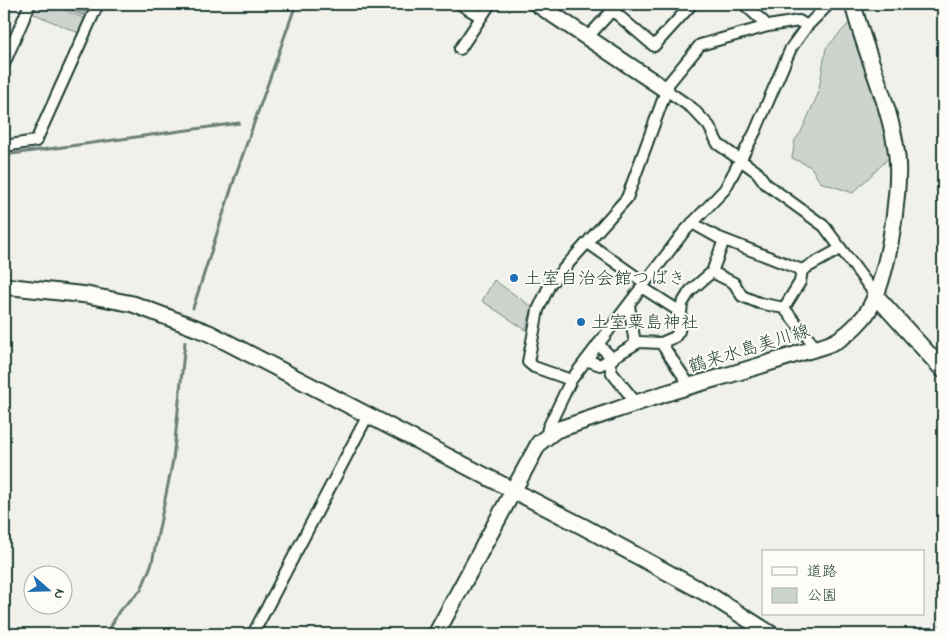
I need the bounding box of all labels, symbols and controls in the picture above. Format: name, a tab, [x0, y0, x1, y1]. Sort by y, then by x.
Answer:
place label: 土室自治会館つばき	[524, 267, 686, 293]
marker: 土室自治会館つばき	[508, 272, 520, 284]
place label: 土室粟島神社	[591, 311, 699, 337]
marker: 土室粟島神社	[575, 316, 587, 328]
street label: 鶴来水島美川線	[686, 319, 814, 381]
legend	[762, 550, 924, 616]
text: 道路	[807, 561, 837, 583]
north arrow	[22, 566, 72, 616]
text: 公園	[807, 585, 837, 607]
text: N	[47, 586, 70, 602]

